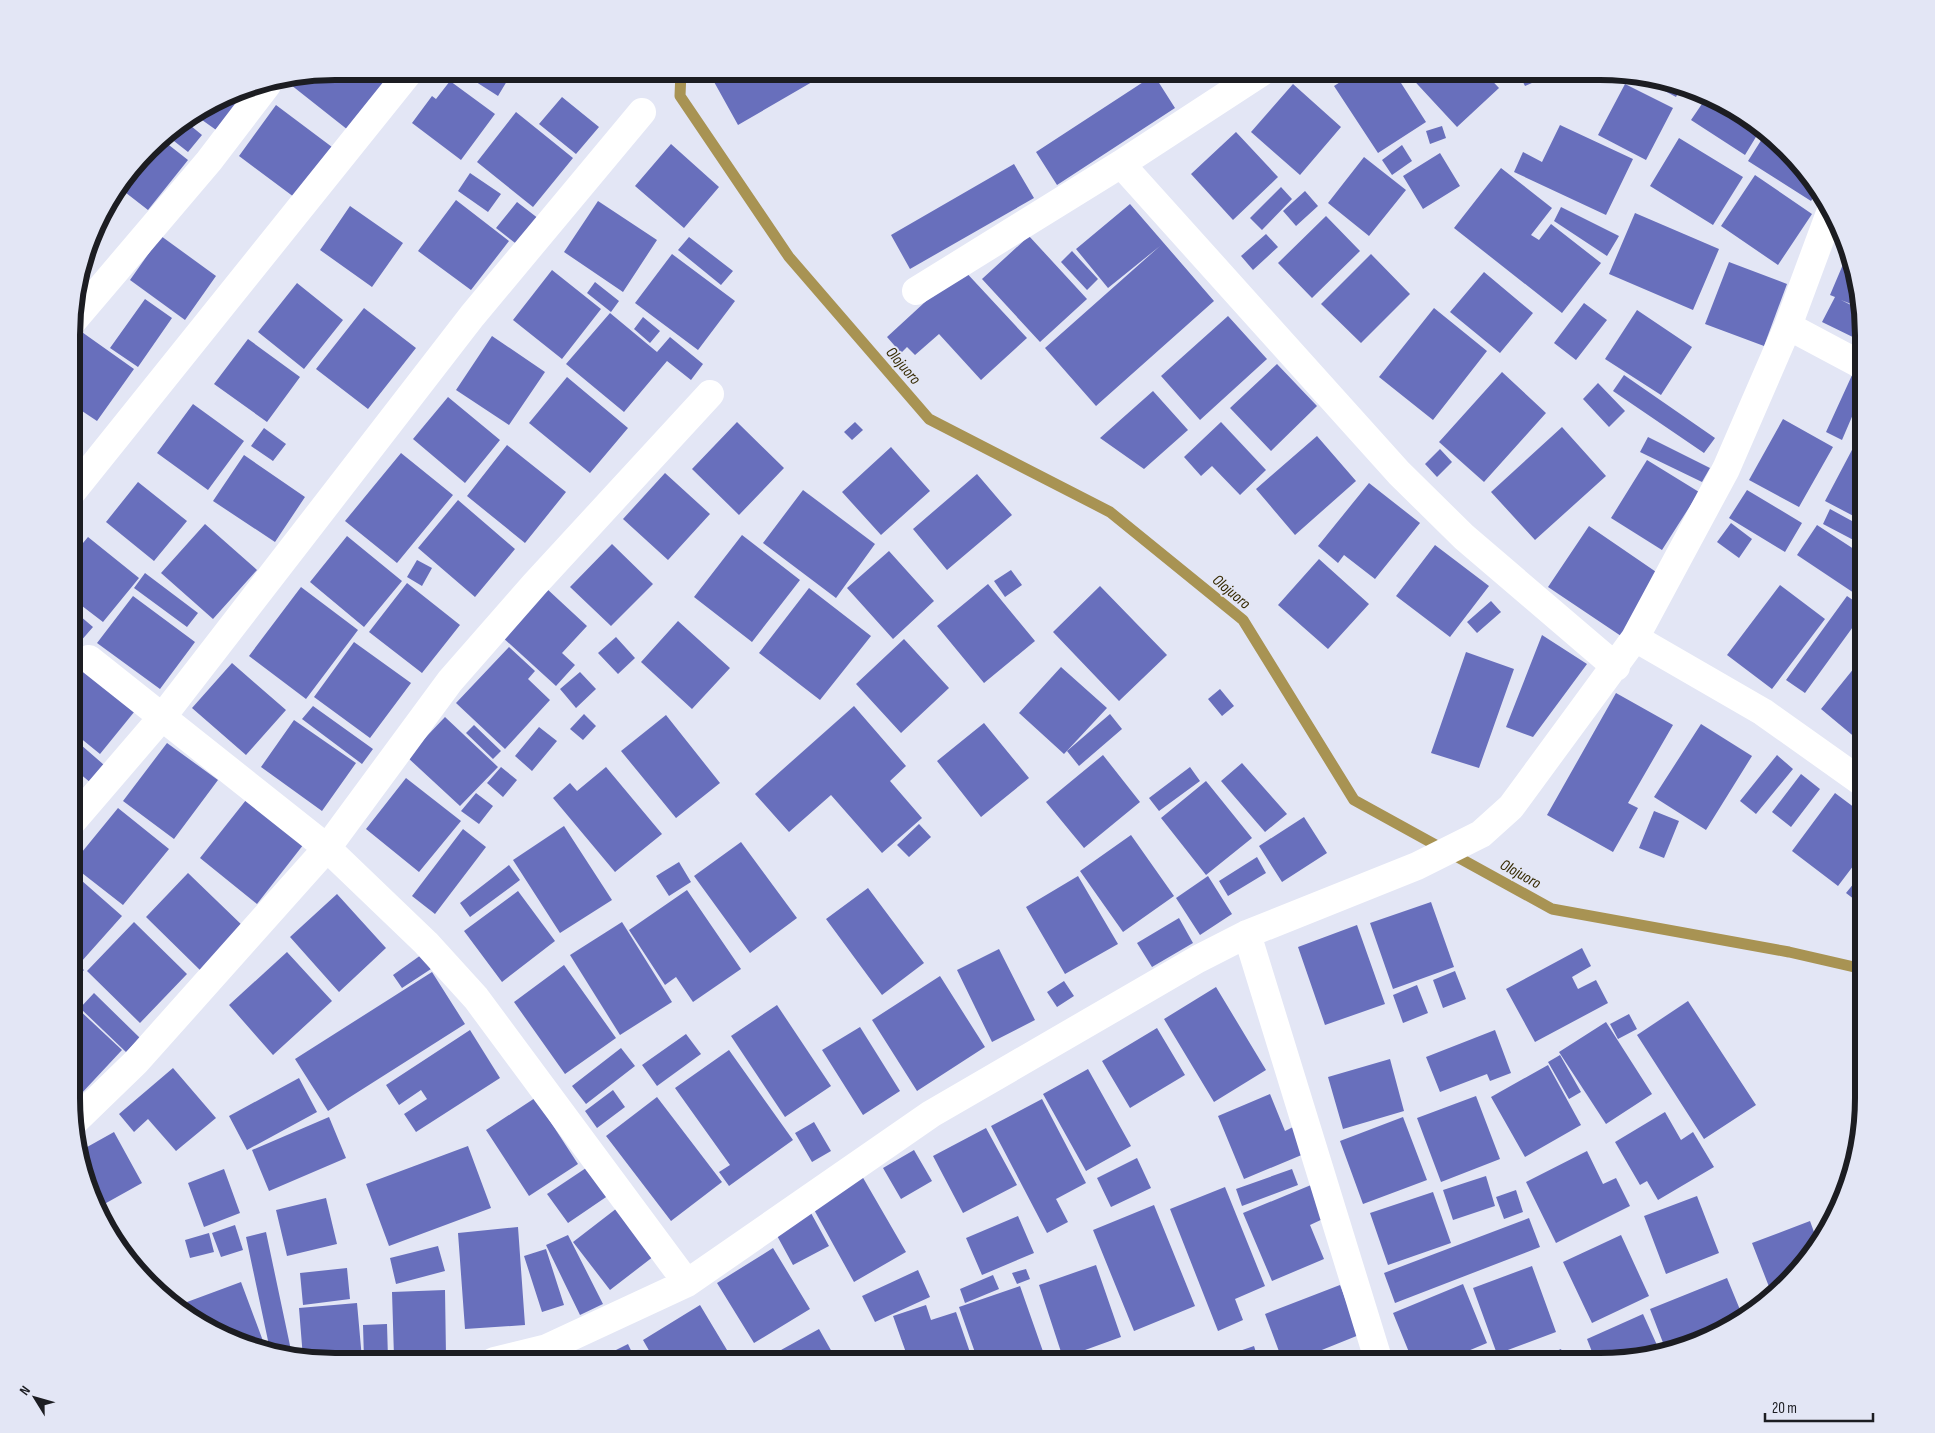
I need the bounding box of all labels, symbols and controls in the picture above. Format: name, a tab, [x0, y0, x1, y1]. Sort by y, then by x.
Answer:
water label: Olojuoro	[881, 343, 925, 389]
water label: Olojuoro	[1208, 571, 1254, 614]
water label: Olojuoro	[1497, 855, 1544, 893]
north arrow	[10, 1373, 60, 1423]
text: N	[16, 1382, 34, 1399]
scale bar	[1765, 1390, 1872, 1422]
text: 20 m	[1772, 1399, 1797, 1418]

